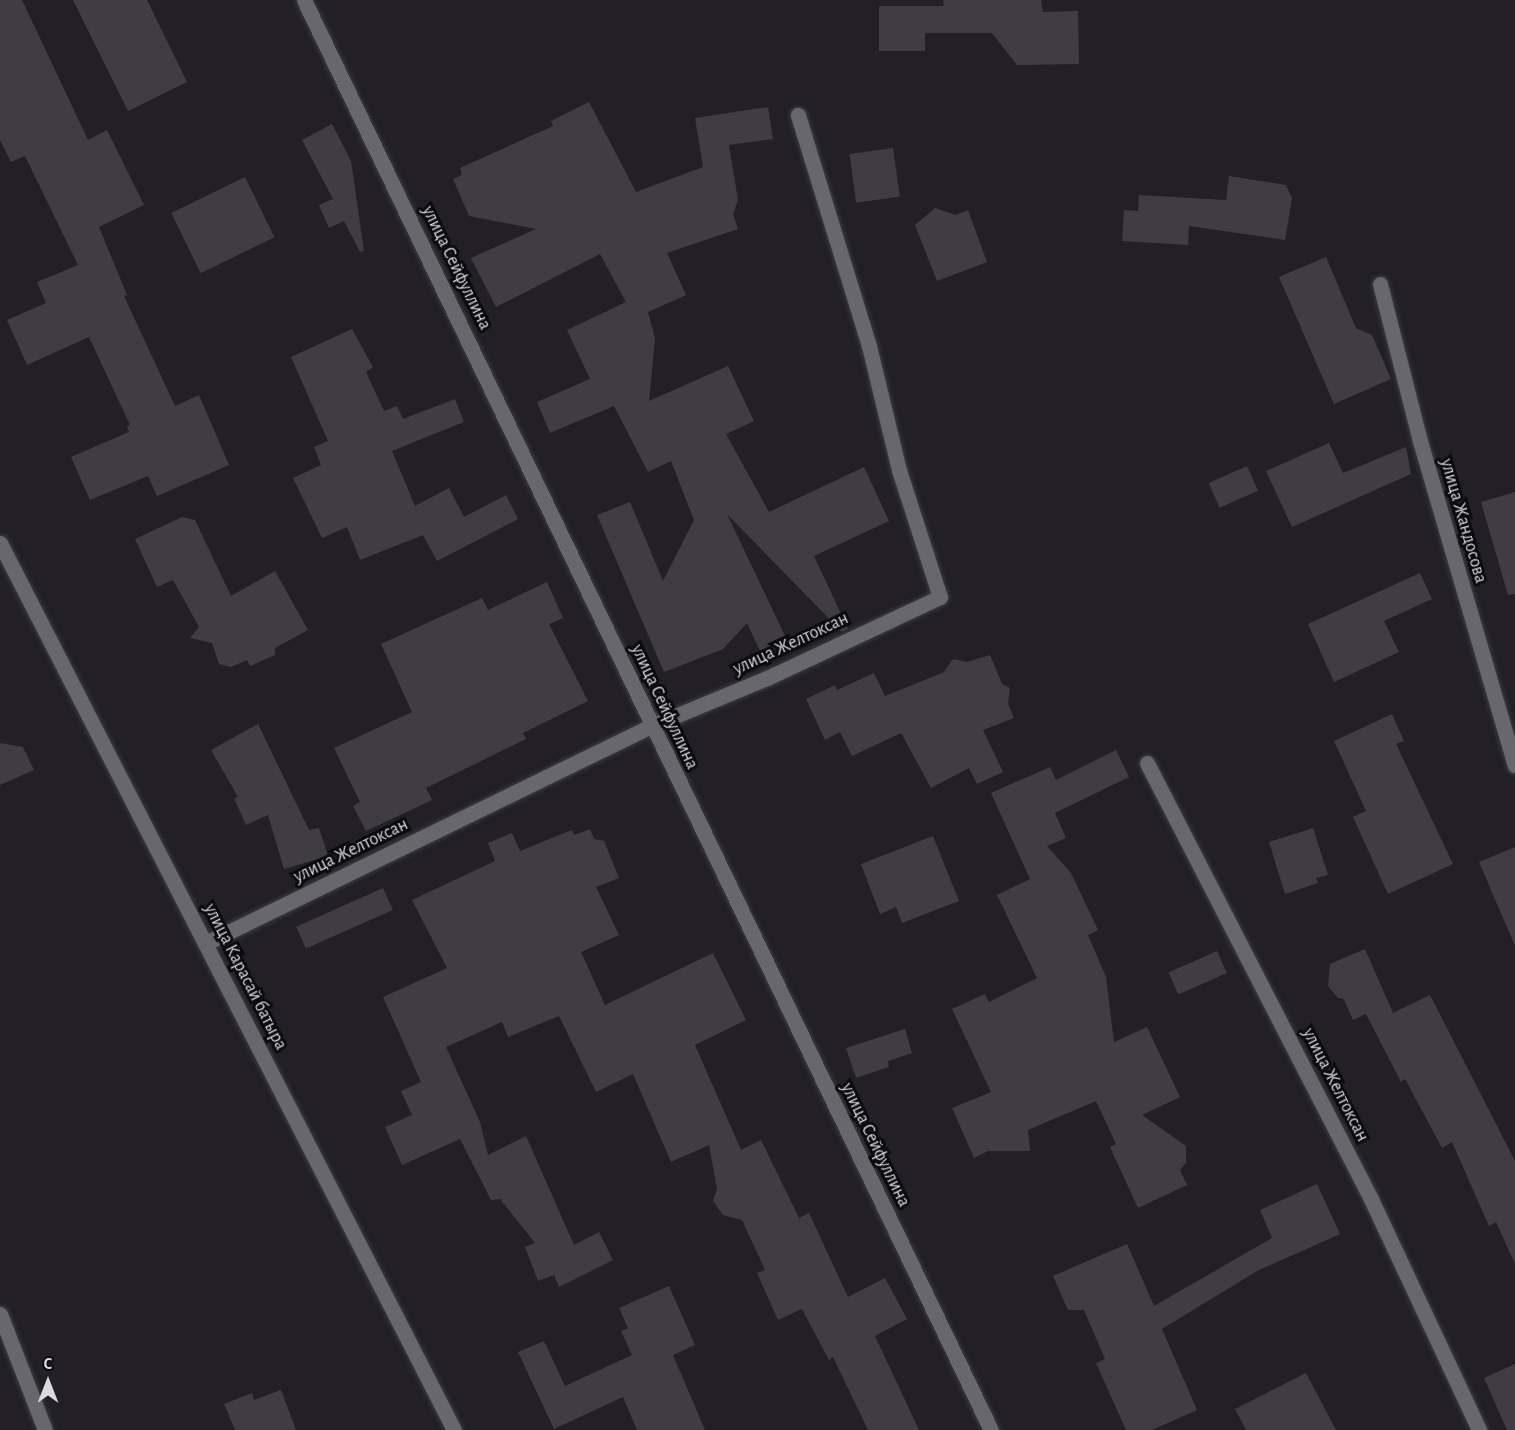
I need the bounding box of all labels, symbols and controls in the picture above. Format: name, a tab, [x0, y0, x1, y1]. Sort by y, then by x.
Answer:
street label: улица Сейфуллина	[417, 203, 495, 333]
street label: улица Жандосова	[1435, 456, 1491, 586]
street label: улица Желтоксан	[730, 608, 852, 680]
street label: улица Сейфуллина	[626, 641, 702, 773]
street label: улица Желтоксан	[290, 814, 412, 888]
street label: улица Карасай батыра	[199, 900, 291, 1054]
street label: улица Желтоксан	[1297, 1025, 1373, 1145]
street label: улица Сейфуллина	[836, 1080, 914, 1210]
north arrow	[18, 1352, 78, 1412]
text: С	[44, 1356, 52, 1372]

